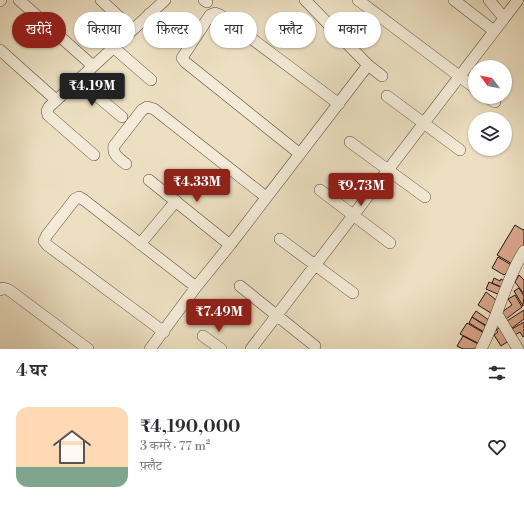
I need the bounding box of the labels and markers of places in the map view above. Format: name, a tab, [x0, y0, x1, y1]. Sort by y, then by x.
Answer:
pin: ₹4.19M	[59, 73, 125, 107]
pin: ₹4.33M	[164, 169, 230, 203]
pin: ₹9.73M	[328, 173, 394, 207]
pin: ₹7.49M	[186, 299, 252, 333]

